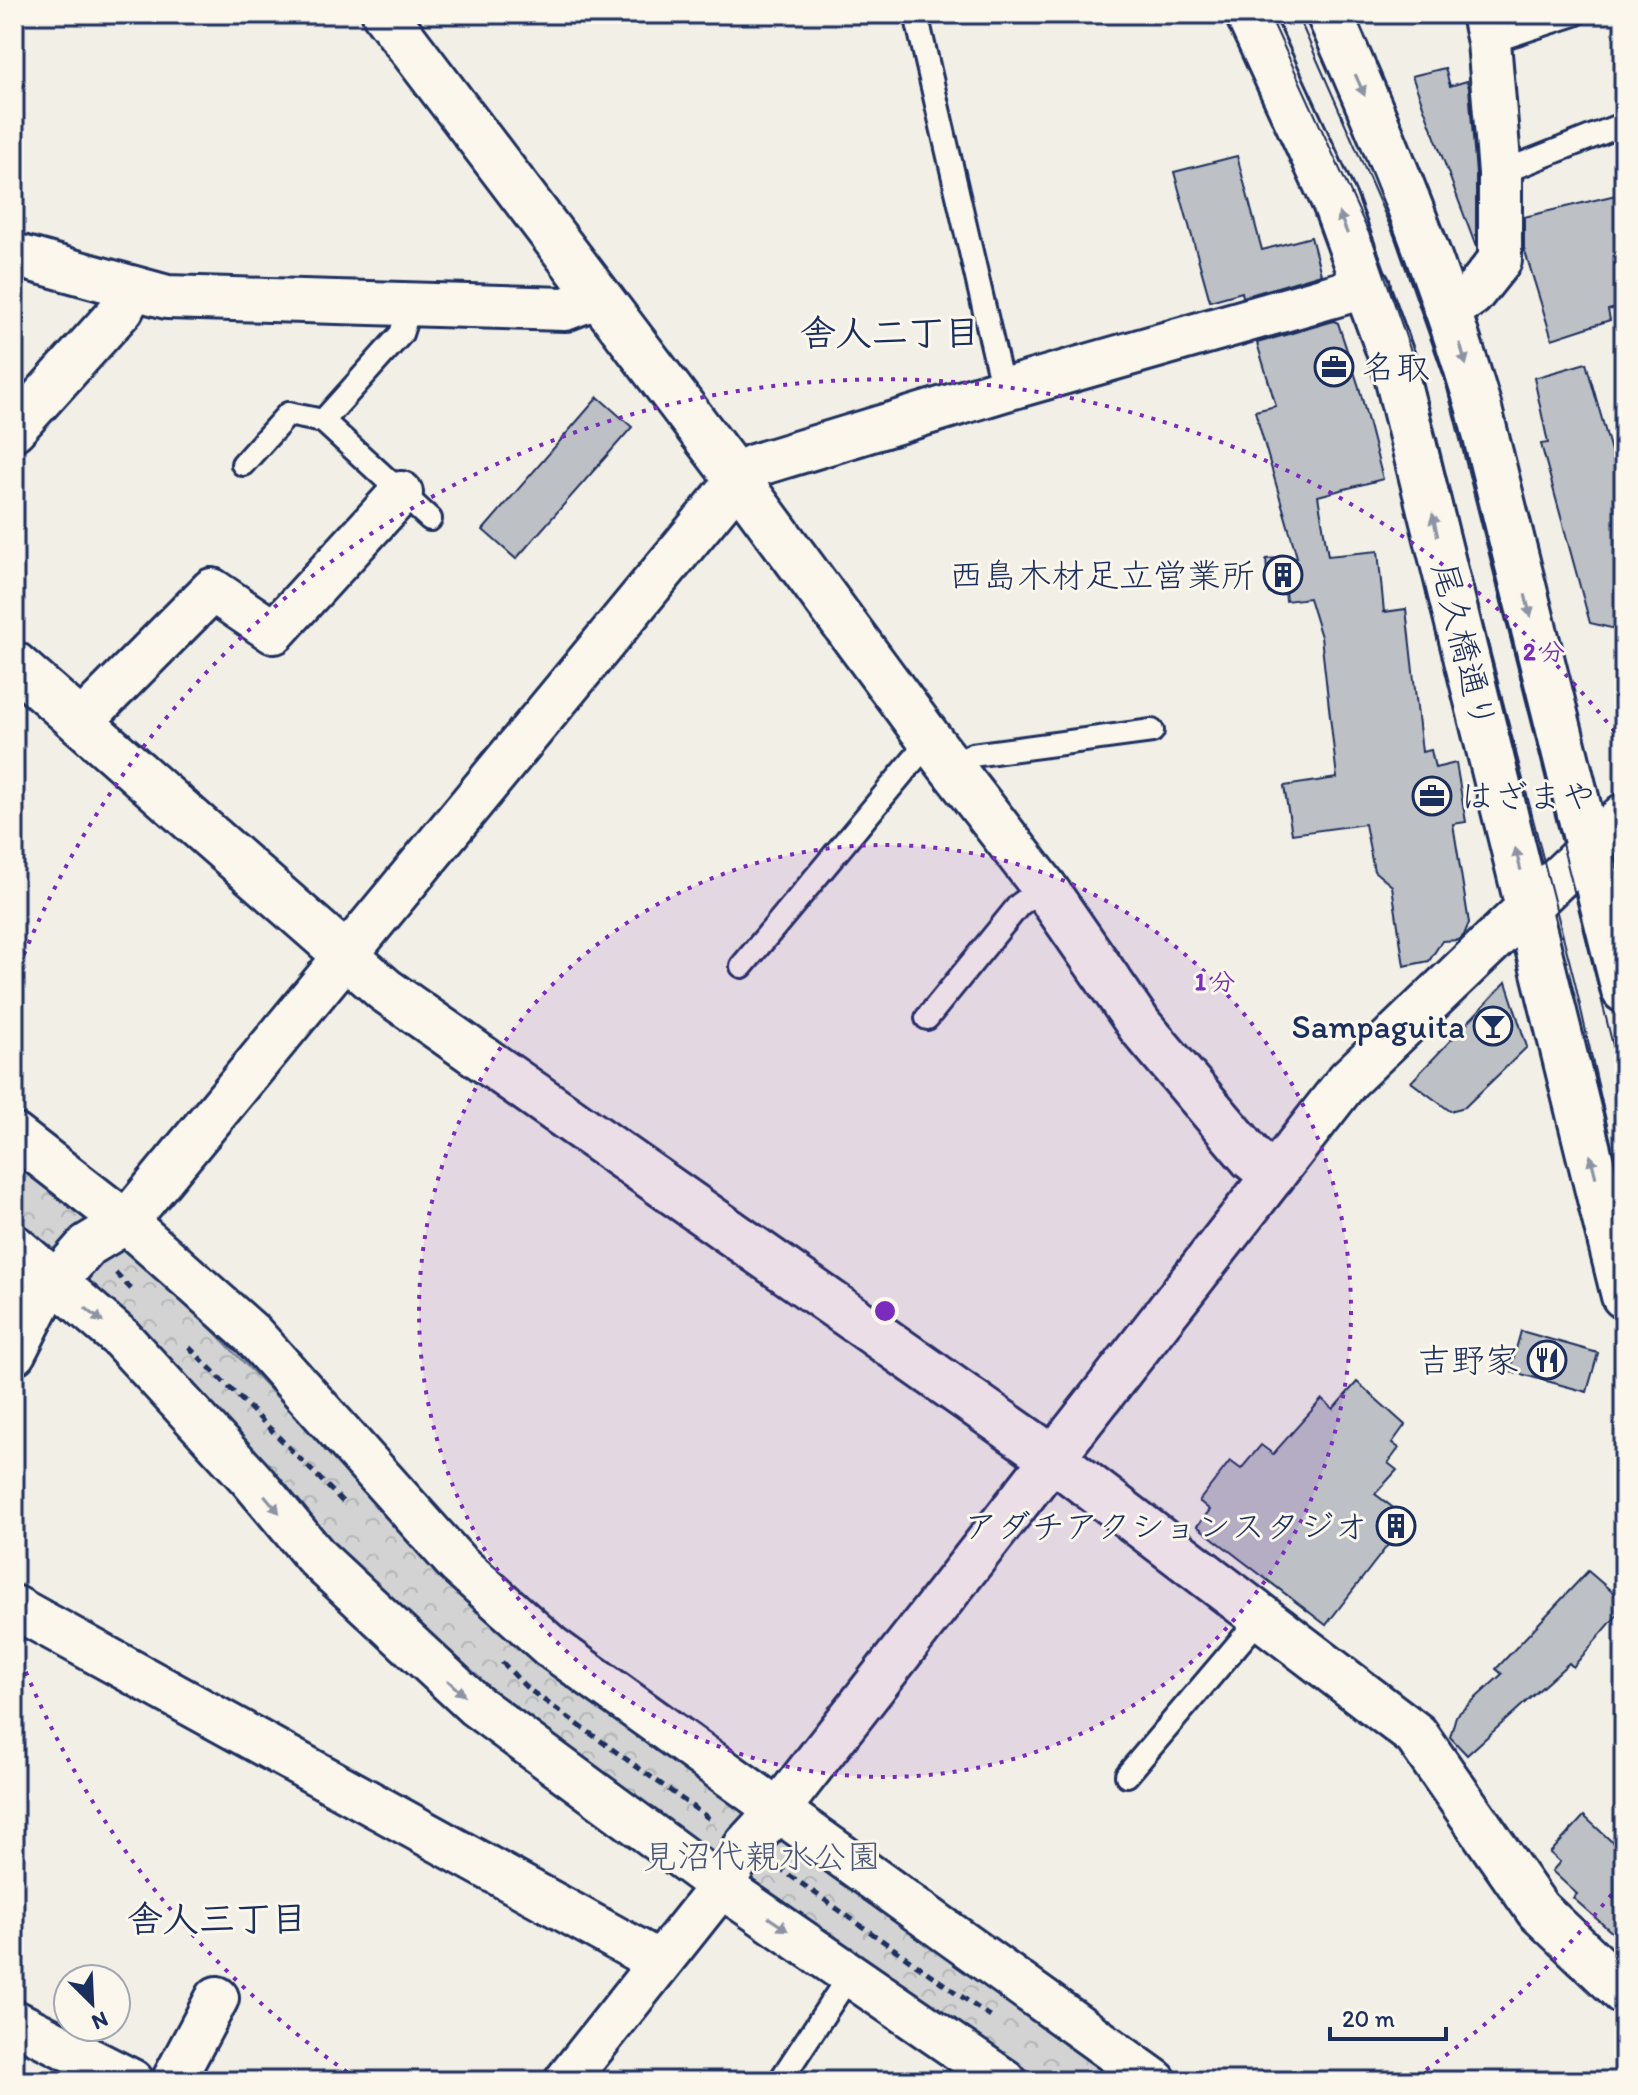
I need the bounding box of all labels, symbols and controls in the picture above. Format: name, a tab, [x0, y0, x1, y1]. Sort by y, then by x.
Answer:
one-way arrow	[1354, 73, 1367, 97]
one-way arrow	[1337, 211, 1350, 235]
district label: 舎人二丁目	[800, 311, 980, 354]
one-way arrow	[1457, 342, 1470, 366]
office icon: 名取	[1313, 346, 1355, 388]
place label: 名取	[1362, 347, 1430, 388]
one-way arrow	[1428, 512, 1440, 537]
building icon: 西島木材足立営業所	[1262, 554, 1304, 596]
place label: 西島木材足立営業所	[949, 555, 1255, 596]
street label: 尾久橋通り	[1424, 559, 1504, 733]
one-way arrow	[1523, 593, 1535, 618]
text: 2 分	[1523, 637, 1565, 666]
office icon: はざまや	[1411, 775, 1453, 817]
place label: はざまや	[1460, 776, 1596, 817]
one-way arrow	[1512, 846, 1524, 871]
text: 1 分	[1195, 967, 1235, 996]
bar icon: Sampaguita	[1472, 1005, 1514, 1047]
place label: Sampaguita	[1292, 1006, 1465, 1047]
one-way arrow	[1586, 1153, 1598, 1178]
centre of rings	[871, 1297, 899, 1325]
one-way arrow	[84, 1306, 104, 1323]
restaurant icon: 吉野家	[1526, 1339, 1568, 1381]
place label: 吉野家	[1417, 1340, 1519, 1381]
one-way arrow	[263, 1494, 280, 1514]
building icon: アダチアクションスタジオ	[1375, 1505, 1417, 1547]
place label: アダチアクションスタジオ	[964, 1506, 1368, 1547]
one-way arrow	[446, 1678, 465, 1696]
park label: 見沼代親水公園	[643, 1836, 881, 1877]
district label: 舎人三丁目	[127, 1897, 307, 1940]
one-way arrow	[767, 1916, 789, 1931]
north arrow	[52, 1963, 132, 2043]
scale bar	[1330, 1991, 1446, 2041]
text: 20 m	[1342, 2004, 1395, 2033]
text: N	[88, 2005, 112, 2036]

